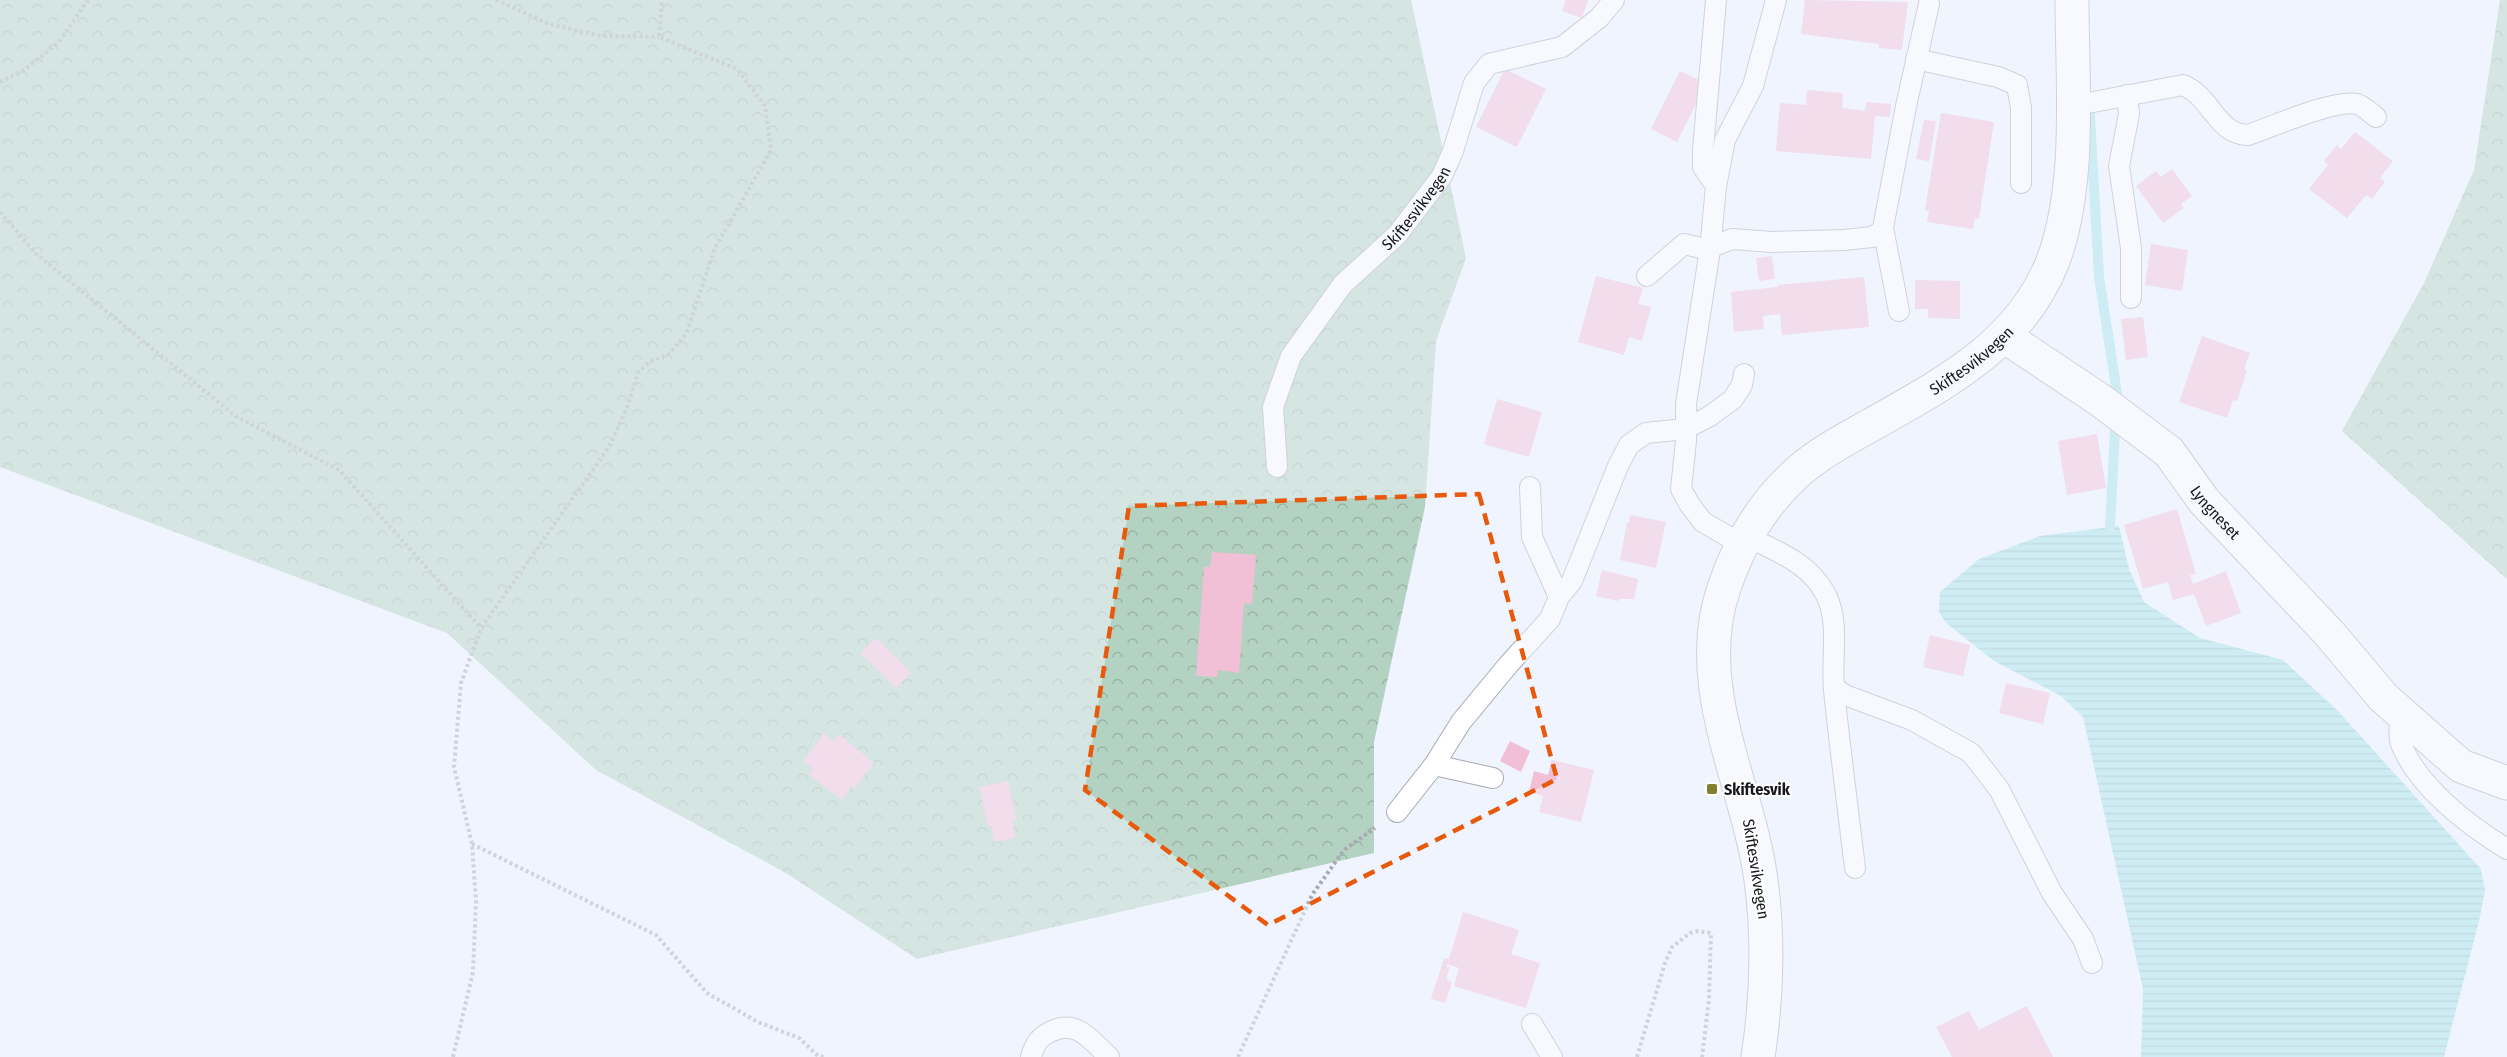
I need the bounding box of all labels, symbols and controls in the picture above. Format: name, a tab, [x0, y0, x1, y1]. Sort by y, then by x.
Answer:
street label: Skiftesvikvegen	[1378, 164, 1454, 254]
street label: Skiftesvikvegen	[1926, 322, 2017, 399]
street label: Lyngneset	[2187, 482, 2245, 543]
place label: Skiftesvik	[1724, 780, 1791, 799]
marker: Skiftesvik	[1705, 782, 1719, 796]
street label: Skiftesvikvegen	[1739, 818, 1773, 920]

